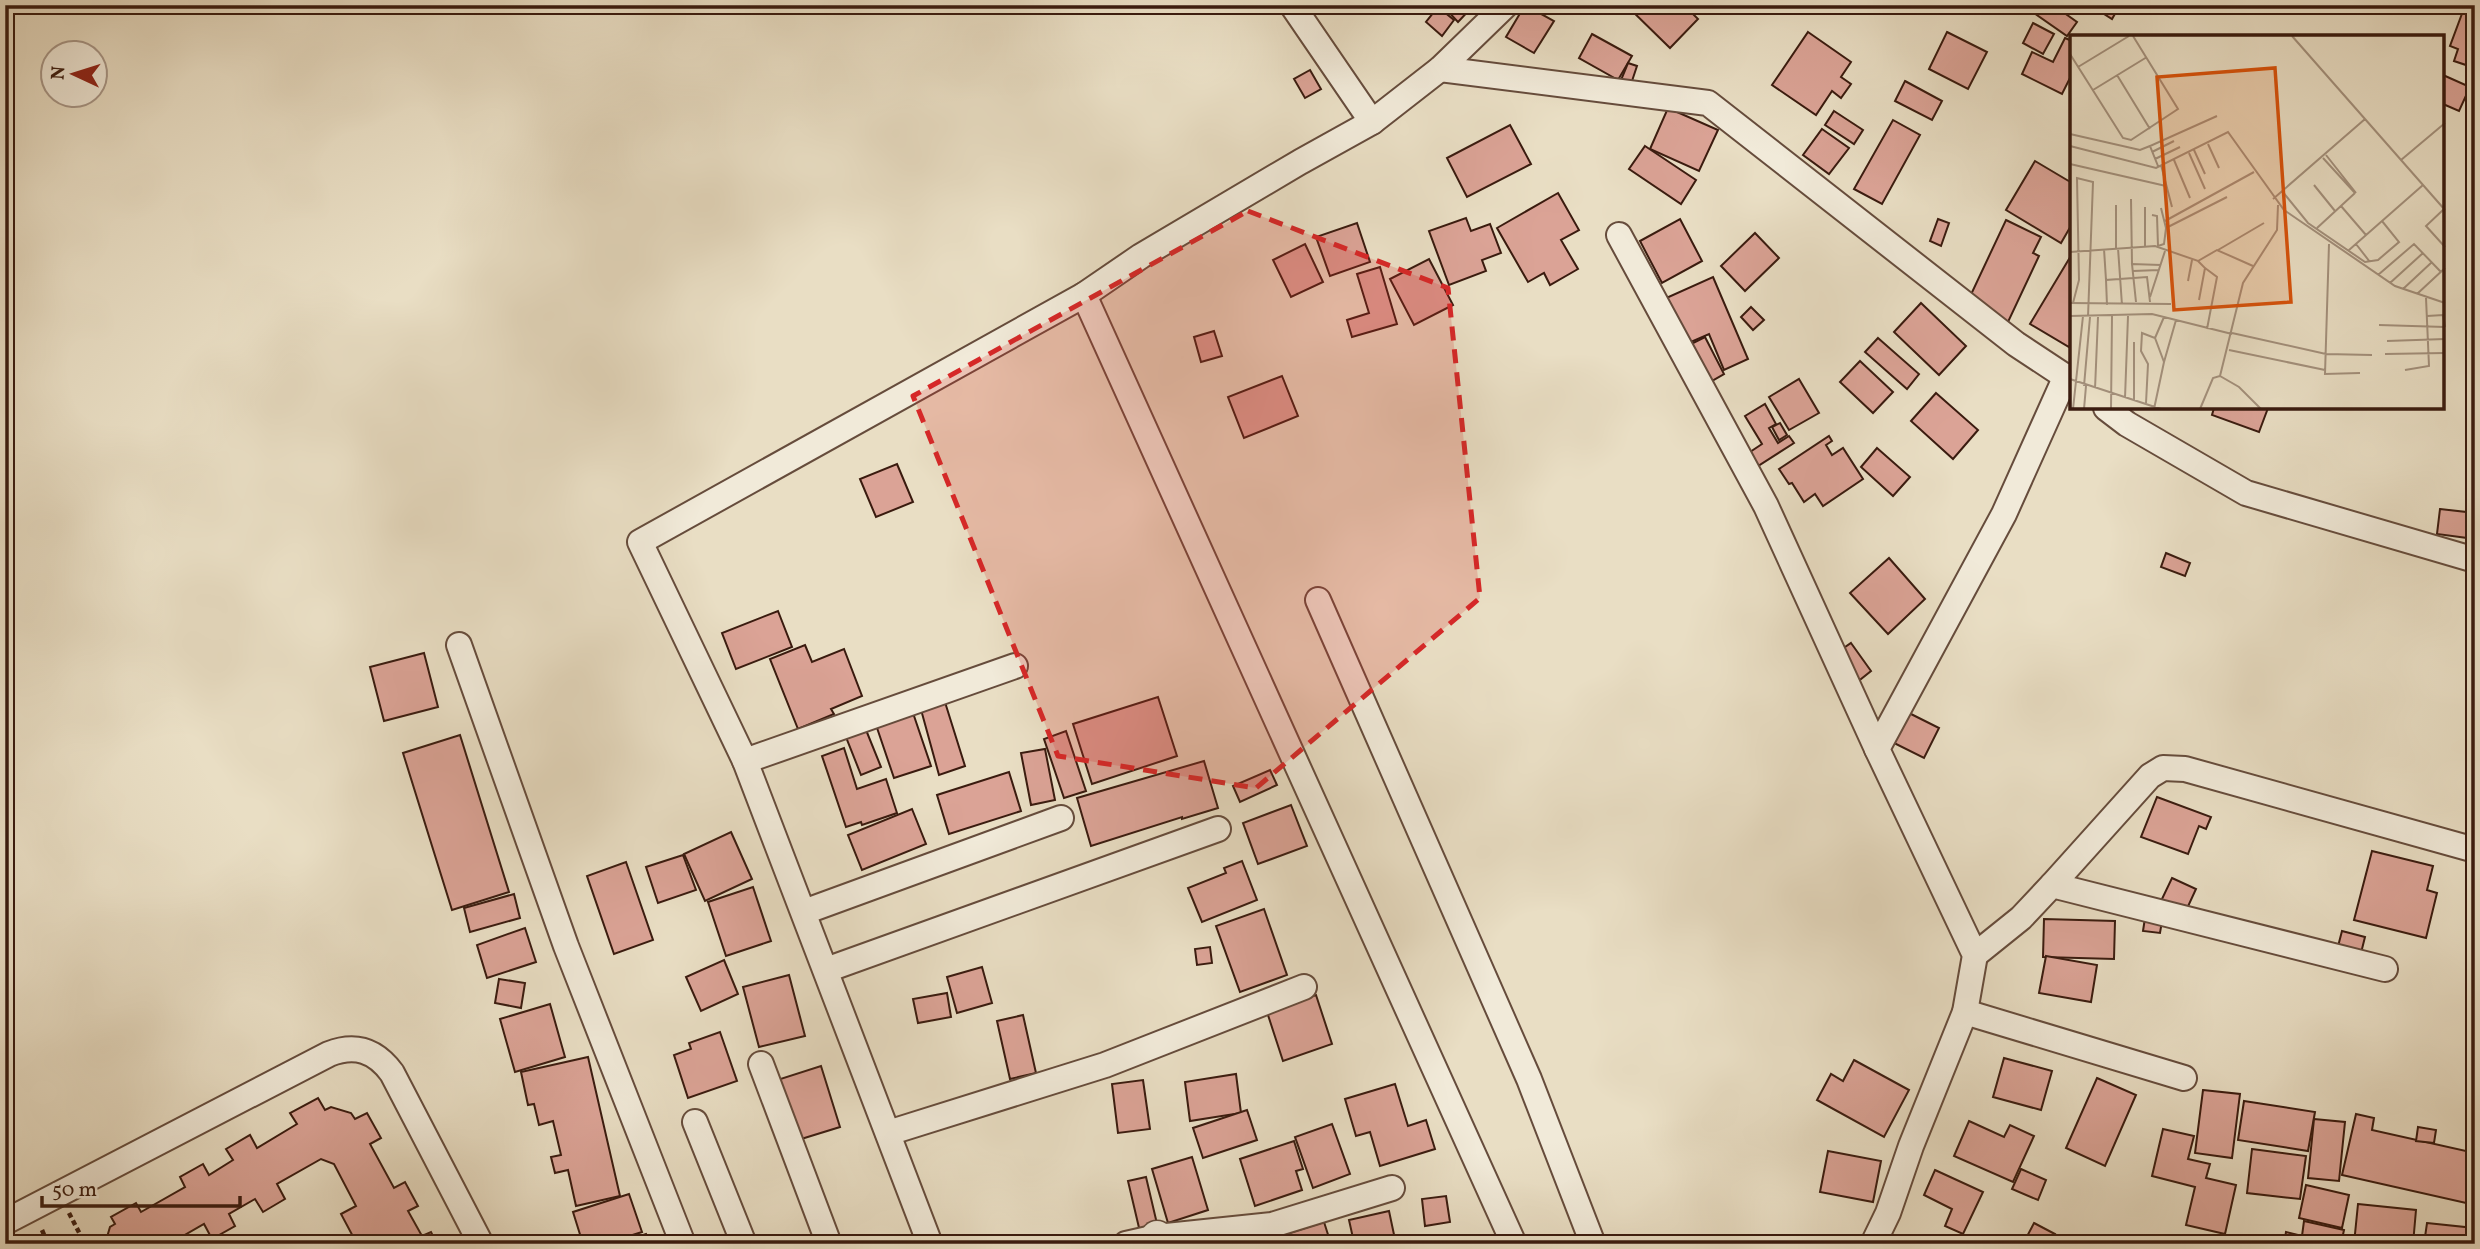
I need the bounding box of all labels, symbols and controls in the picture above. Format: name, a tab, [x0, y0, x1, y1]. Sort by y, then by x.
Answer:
inset map	[2070, 35, 2445, 410]
north arrow	[38, 38, 108, 108]
text: N	[46, 65, 73, 81]
scale bar	[42, 1165, 240, 1209]
text: 50 m	[52, 1176, 97, 1205]

